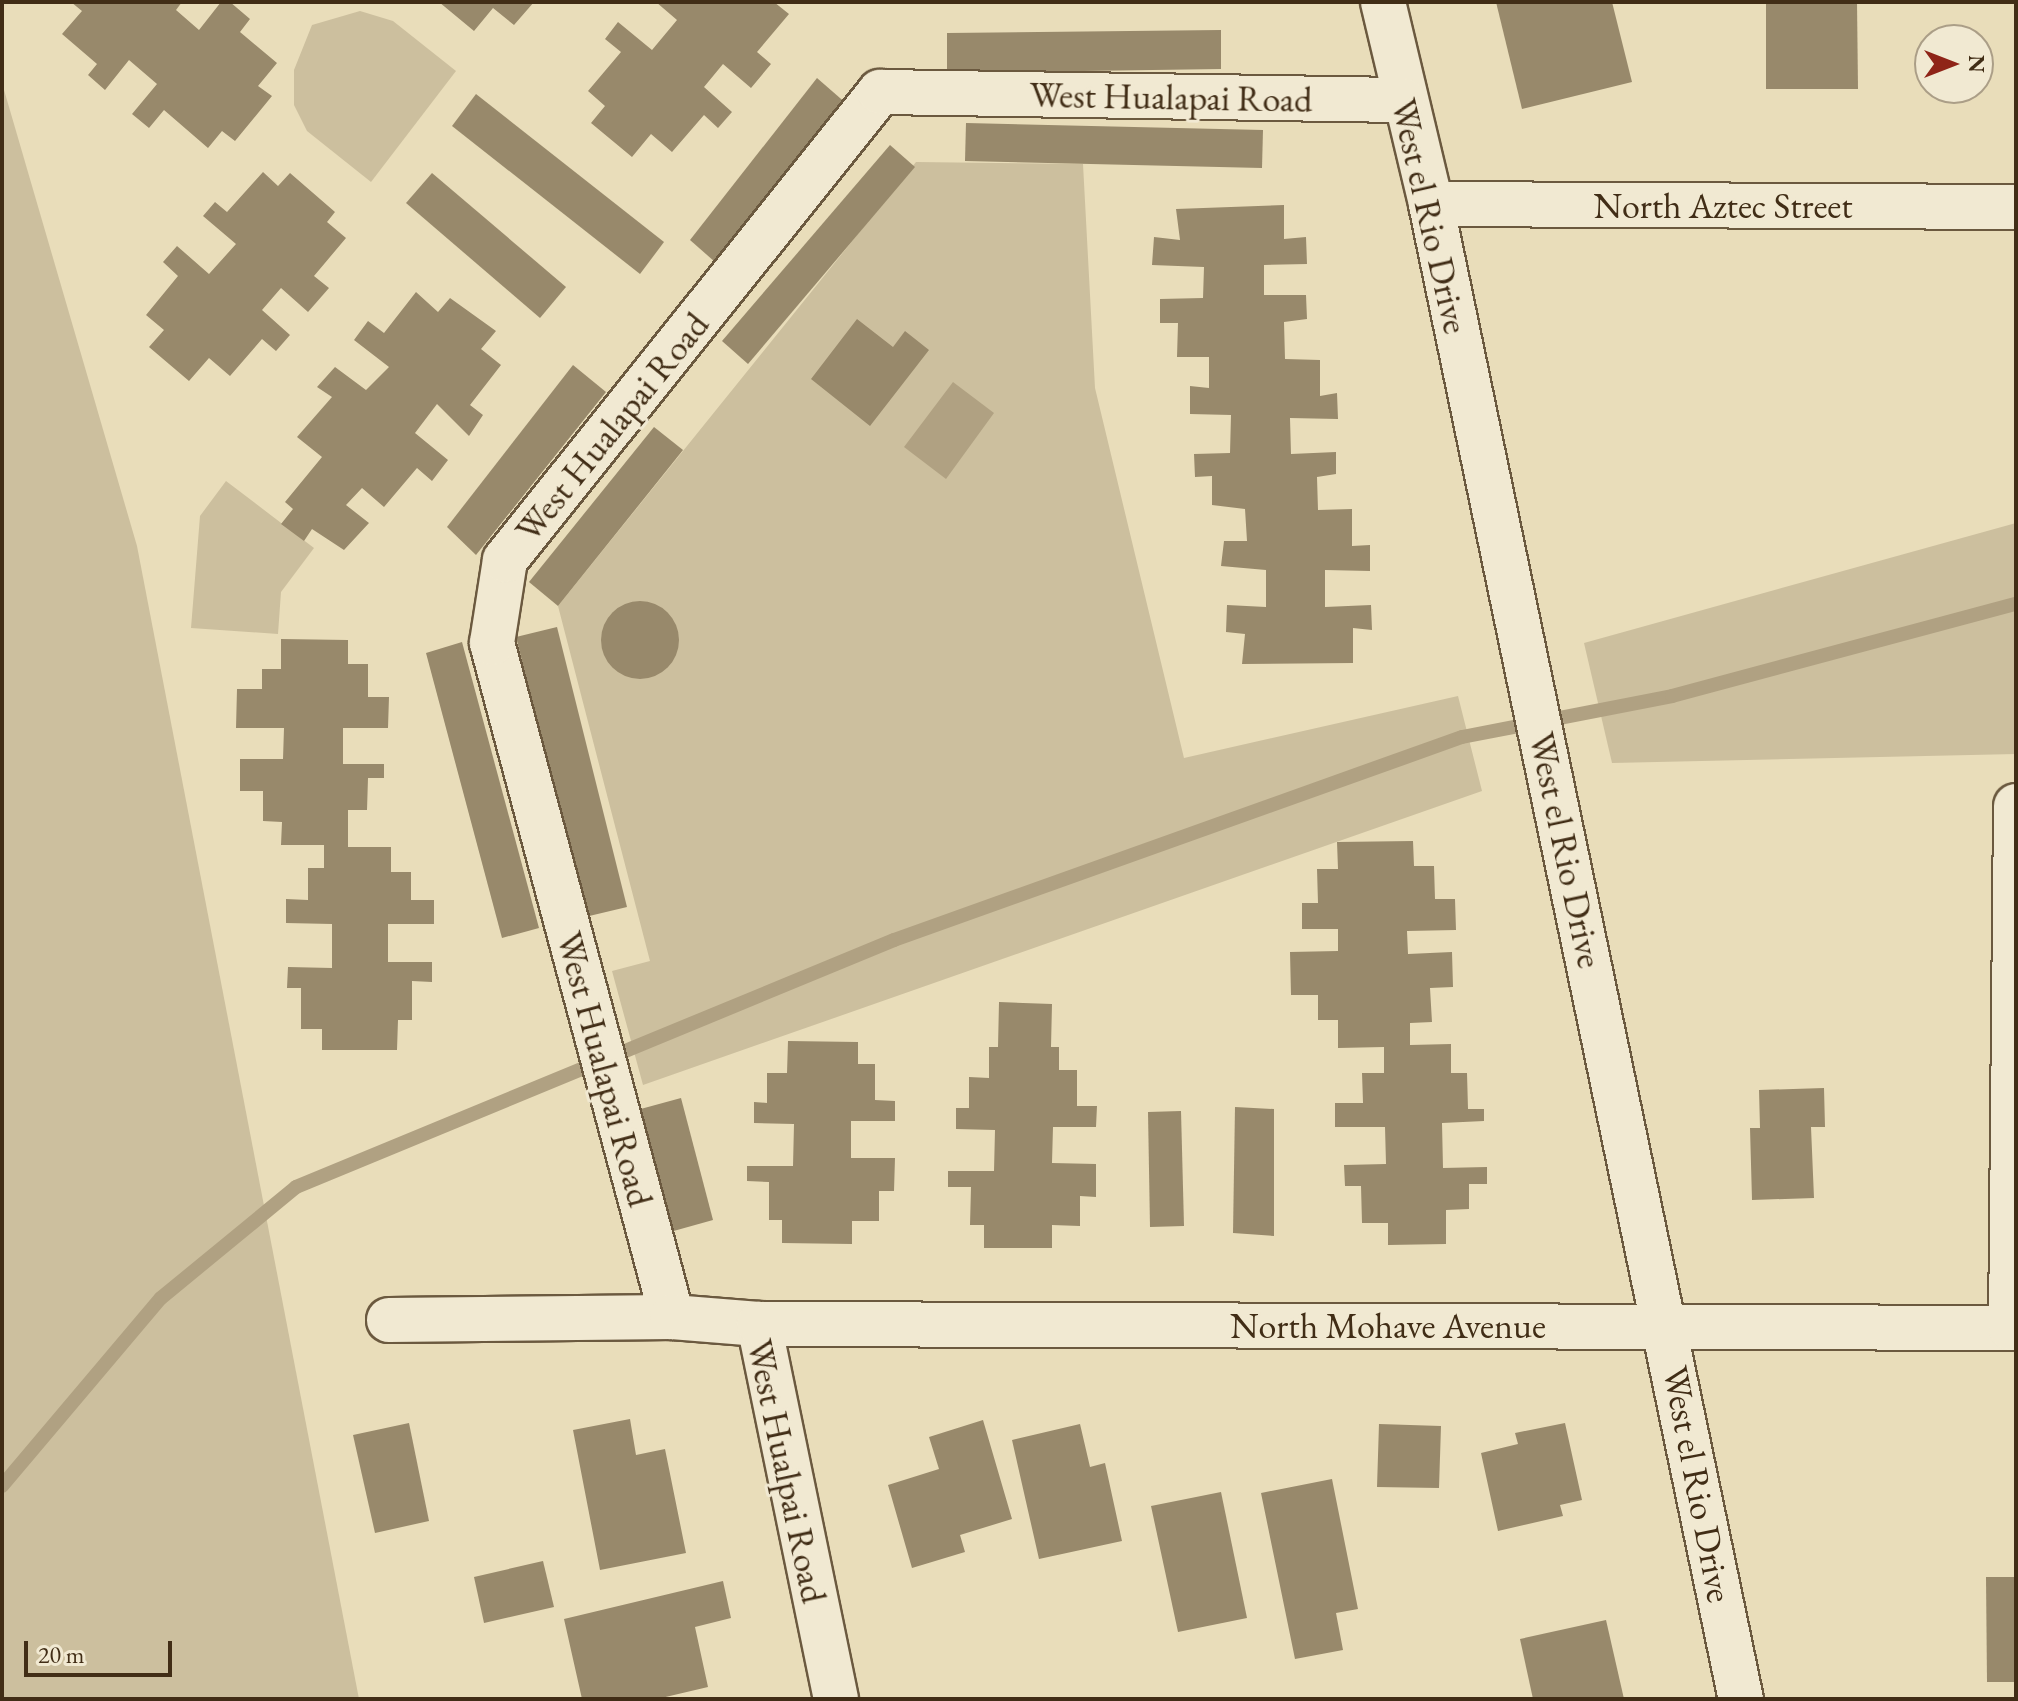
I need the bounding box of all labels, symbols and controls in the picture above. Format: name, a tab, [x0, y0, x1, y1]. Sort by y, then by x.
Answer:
north arrow	[1914, 24, 1994, 104]
text: N	[1962, 55, 1991, 73]
street label: West Hualapai Road	[1029, 73, 1313, 121]
street label: West el Rio Drive	[1382, 94, 1478, 338]
street label: North Aztec Street	[1593, 184, 1853, 228]
street label: West Hualapai Road	[506, 304, 718, 550]
street label: West el Rio Drive	[1520, 728, 1612, 972]
street label: West Hualapai Road	[548, 927, 662, 1211]
street label: North Mohave Avenue	[1230, 1304, 1546, 1348]
street label: West Hualpai Road	[738, 1335, 836, 1607]
street label: West el Rio Drive	[1654, 1362, 1742, 1606]
scale bar	[28, 1625, 176, 1675]
text: 20 m	[38, 1639, 85, 1670]

